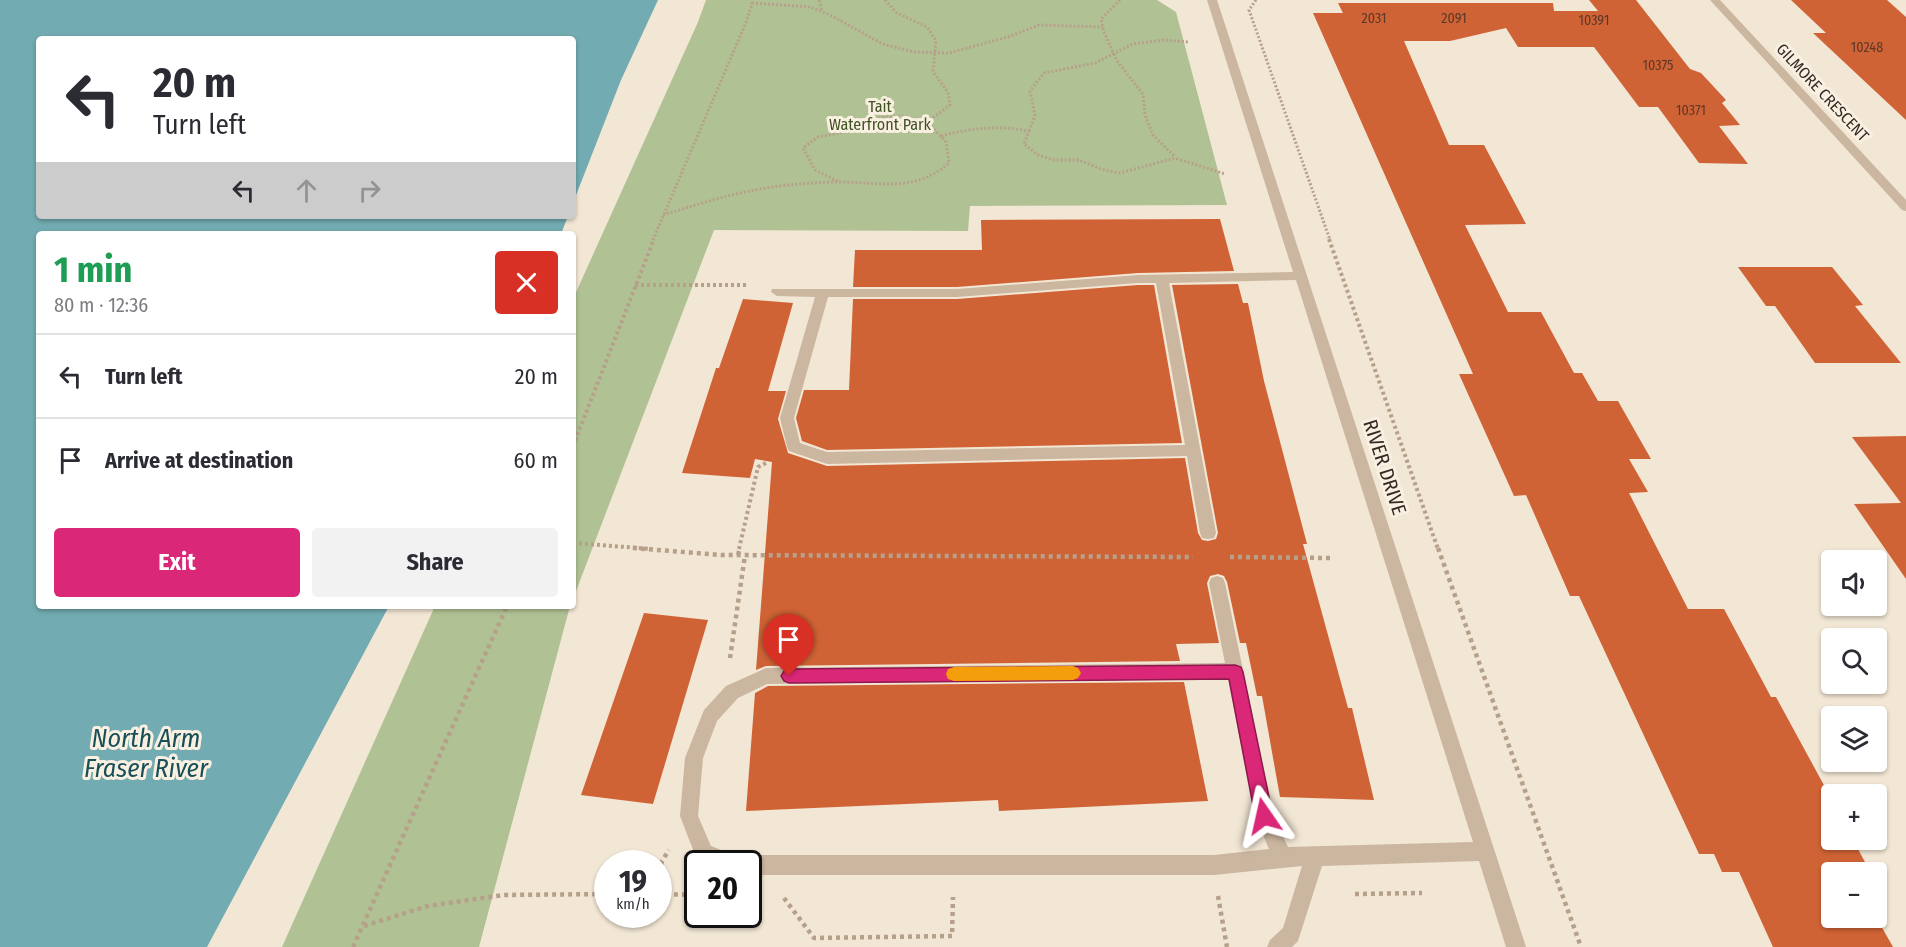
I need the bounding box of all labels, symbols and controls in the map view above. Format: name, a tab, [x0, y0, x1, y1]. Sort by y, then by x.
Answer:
house number: 2031	[1362, 10, 1386, 27]
house number: 2091	[1441, 10, 1467, 27]
house number: 10391	[1579, 12, 1609, 29]
house number: 10248	[1851, 39, 1883, 56]
street label: GILMORE CRESCENT	[1773, 40, 1873, 145]
house number: 10375	[1643, 57, 1673, 74]
text: 20 m	[153, 58, 236, 108]
icon: left	[54, 60, 132, 138]
park label: Tait Waterfront Park	[829, 97, 932, 134]
house number: 10371	[1676, 102, 1706, 119]
text: Turn left	[153, 109, 246, 141]
icon: left	[227, 174, 260, 207]
icon: ahead	[290, 174, 323, 207]
icon: right	[353, 174, 386, 207]
text: 1 min	[54, 248, 132, 292]
button: close	[495, 251, 558, 314]
text: 80 m · 12:36	[54, 293, 148, 317]
icon: left	[54, 360, 87, 393]
text: Turn left	[105, 363, 183, 390]
text: 20 m	[515, 363, 558, 390]
street label: RIVER DRIVE	[1358, 416, 1412, 518]
icon: arrive	[54, 444, 87, 477]
text: Arrive at destination	[105, 447, 293, 474]
text: 60 m	[514, 447, 558, 474]
button: Exit	[54, 528, 300, 597]
button: Share	[312, 528, 558, 597]
map controls	[1821, 550, 1887, 928]
button: sound	[1821, 550, 1887, 616]
pin	[763, 614, 814, 676]
icon: arrive	[772, 623, 805, 656]
button: search	[1821, 628, 1887, 694]
button: layers	[1821, 706, 1887, 772]
water label: North Arm Fraser River	[84, 723, 209, 784]
position arrow	[1232, 784, 1296, 848]
button: +	[1821, 784, 1887, 850]
speed limit sign: 20	[684, 850, 762, 928]
button: −	[1821, 862, 1887, 928]
text: 19	[619, 864, 647, 900]
text: km/h	[616, 895, 650, 913]

